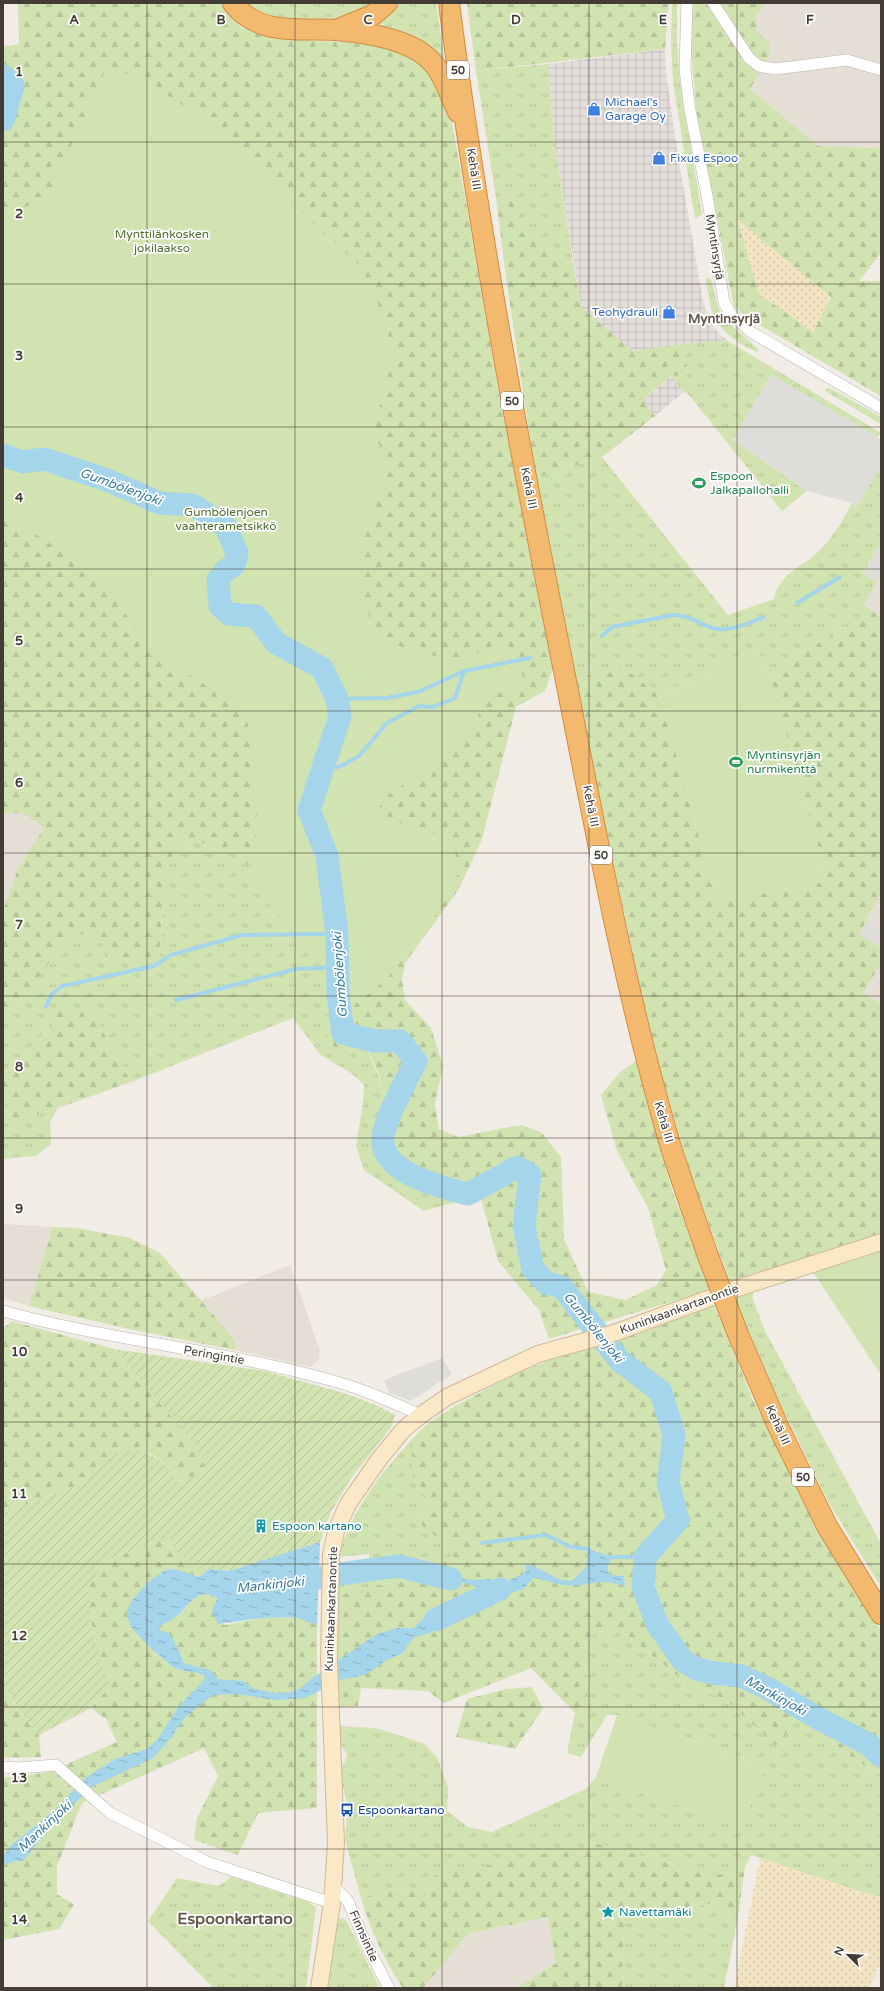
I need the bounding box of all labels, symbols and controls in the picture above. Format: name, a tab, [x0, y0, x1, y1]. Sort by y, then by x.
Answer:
text: A	[69, 12, 79, 28]
text: B	[216, 12, 226, 28]
text: C	[363, 12, 373, 28]
text: D	[511, 12, 521, 28]
text: E	[659, 12, 667, 28]
text: F	[806, 12, 814, 28]
road number: 50	[447, 61, 469, 79]
text: 1	[15, 64, 23, 80]
place label: Michael's Garage Oy	[605, 95, 666, 123]
shop icon: Michael's Garage Oy	[586, 101, 602, 117]
street label: Kehä III	[464, 147, 484, 191]
shop icon: Fixus Espoo	[651, 150, 667, 166]
place label: Fixus Espoo	[670, 151, 738, 165]
text: 2	[15, 206, 23, 222]
street label: Myntinsyrjä	[703, 213, 727, 281]
park label: Mynttilänkosken jokilaakso	[115, 227, 209, 255]
shop icon: Teohydrauli	[661, 304, 677, 320]
place label: Teohydrauli	[592, 305, 658, 319]
district label: Myntinsyrjä	[688, 311, 760, 327]
text: 3	[15, 348, 23, 364]
road number: 50	[501, 392, 523, 410]
water label: Gumbölenjoki	[78, 465, 165, 510]
street label: Kehä III	[518, 466, 540, 510]
place label: Espoon Jalkapallohalli	[710, 469, 789, 497]
sports icon: Espoon Jalkapallohalli	[691, 475, 707, 491]
text: 4	[15, 490, 24, 506]
park label: Gumbölenjoen vaahterametsikkö	[176, 505, 276, 533]
text: 5	[15, 633, 23, 649]
place label: Myntinsyrjän nurmikenttä	[747, 748, 821, 776]
sports icon: Myntinsyrjän nurmikenttä	[728, 754, 744, 770]
text: 6	[15, 775, 23, 791]
street label: Kehä III	[580, 784, 602, 828]
road number: 50	[590, 846, 612, 864]
text: 7	[15, 917, 23, 933]
water label: Gumbölenjoki	[329, 930, 351, 1018]
text: 8	[15, 1059, 23, 1075]
street label: Kehä III	[651, 1100, 677, 1144]
text: 9	[15, 1201, 23, 1217]
street label: Kuninkaankartanontie	[618, 1281, 741, 1337]
water label: Gumbölenjoki	[560, 1289, 628, 1367]
street label: Peringintie	[182, 1343, 246, 1367]
text: 10	[11, 1344, 27, 1360]
street label: Kehä III	[763, 1403, 793, 1447]
road number: 50	[792, 1468, 814, 1486]
text: 11	[11, 1486, 27, 1502]
building icon: Espoon kartano	[253, 1518, 269, 1534]
place label: Espoon kartano	[272, 1519, 362, 1533]
street label: Kuninkaankartanontie	[322, 1546, 340, 1672]
water label: Mankinjoki	[236, 1573, 306, 1596]
text: 12	[11, 1628, 27, 1644]
water label: Mankinjoki	[742, 1673, 810, 1720]
text: 13	[11, 1770, 27, 1786]
water label: Mankinjoki	[15, 1797, 76, 1856]
bus stop icon: Espoonkartano	[339, 1802, 355, 1818]
place label: Espoonkartano	[358, 1803, 445, 1817]
place icon: Navettamäki	[600, 1904, 616, 1920]
place label: Navettamäki	[619, 1905, 692, 1919]
street label: Finnsintie	[346, 1908, 382, 1964]
district label: Espoonkartano	[177, 1909, 293, 1929]
text: 14	[11, 1912, 28, 1928]
north arrow	[828, 1935, 868, 1975]
text: N	[832, 1944, 847, 1958]

